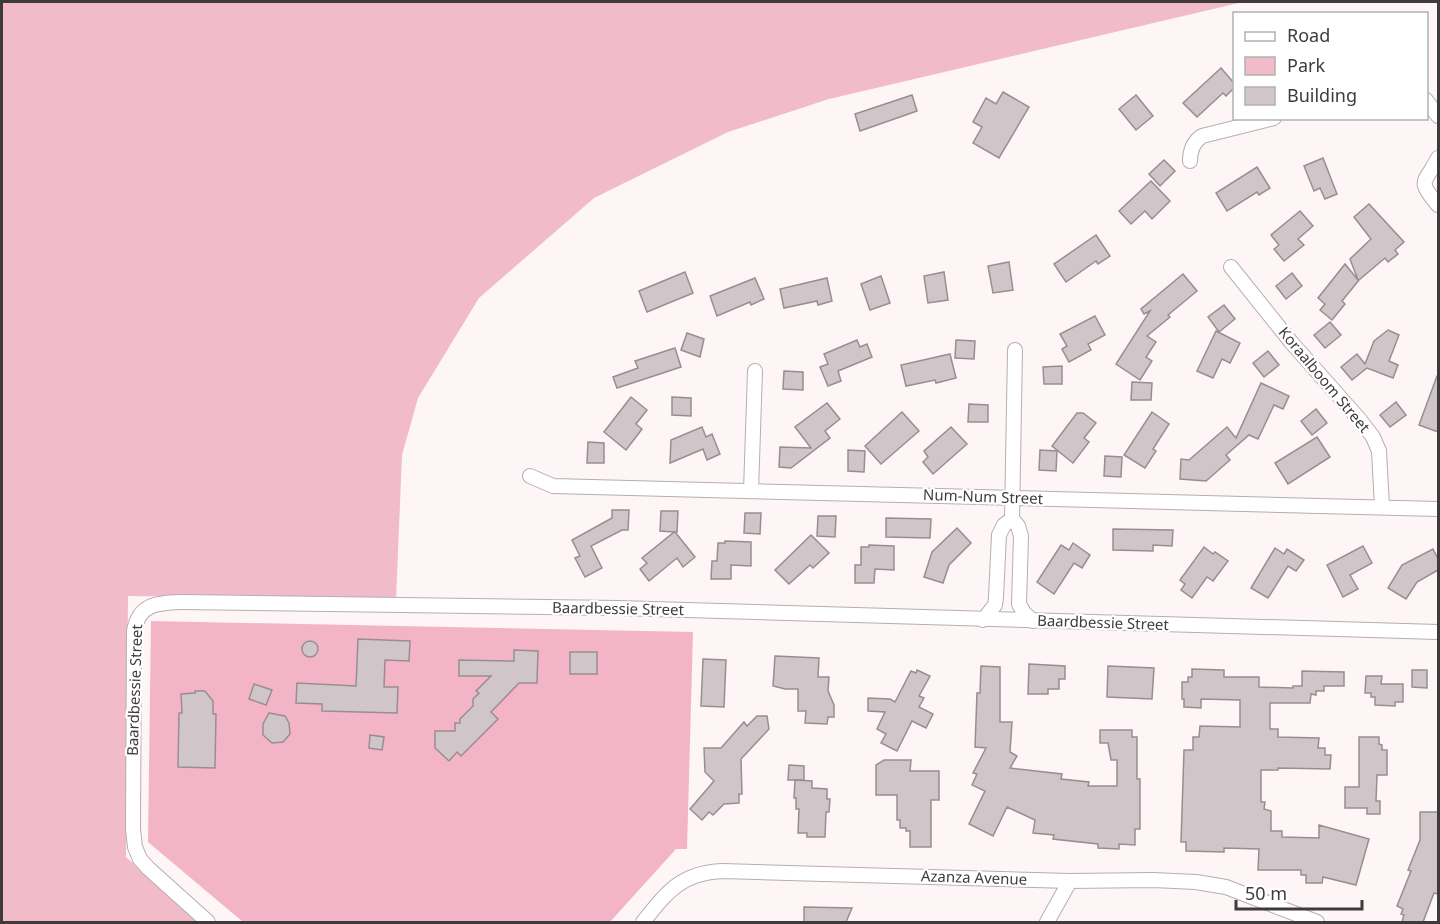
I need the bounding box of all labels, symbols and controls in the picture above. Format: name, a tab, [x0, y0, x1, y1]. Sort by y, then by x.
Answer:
legend	[1233, 12, 1428, 120]
text: Road	[1287, 23, 1330, 47]
text: Park	[1287, 53, 1325, 77]
text: Building	[1287, 83, 1357, 107]
street label: Koraalboom Street	[1275, 322, 1375, 437]
street label: Num-Num Street	[923, 484, 1044, 508]
street label: Baardbessie Street	[552, 597, 685, 619]
street label: Baardbessie Street	[1037, 610, 1170, 634]
street label: Baardbessie Street	[122, 623, 146, 756]
street label: Azanza Avenue	[921, 865, 1028, 889]
scale bar	[1236, 873, 1362, 911]
text: 50 m	[1245, 881, 1287, 905]

